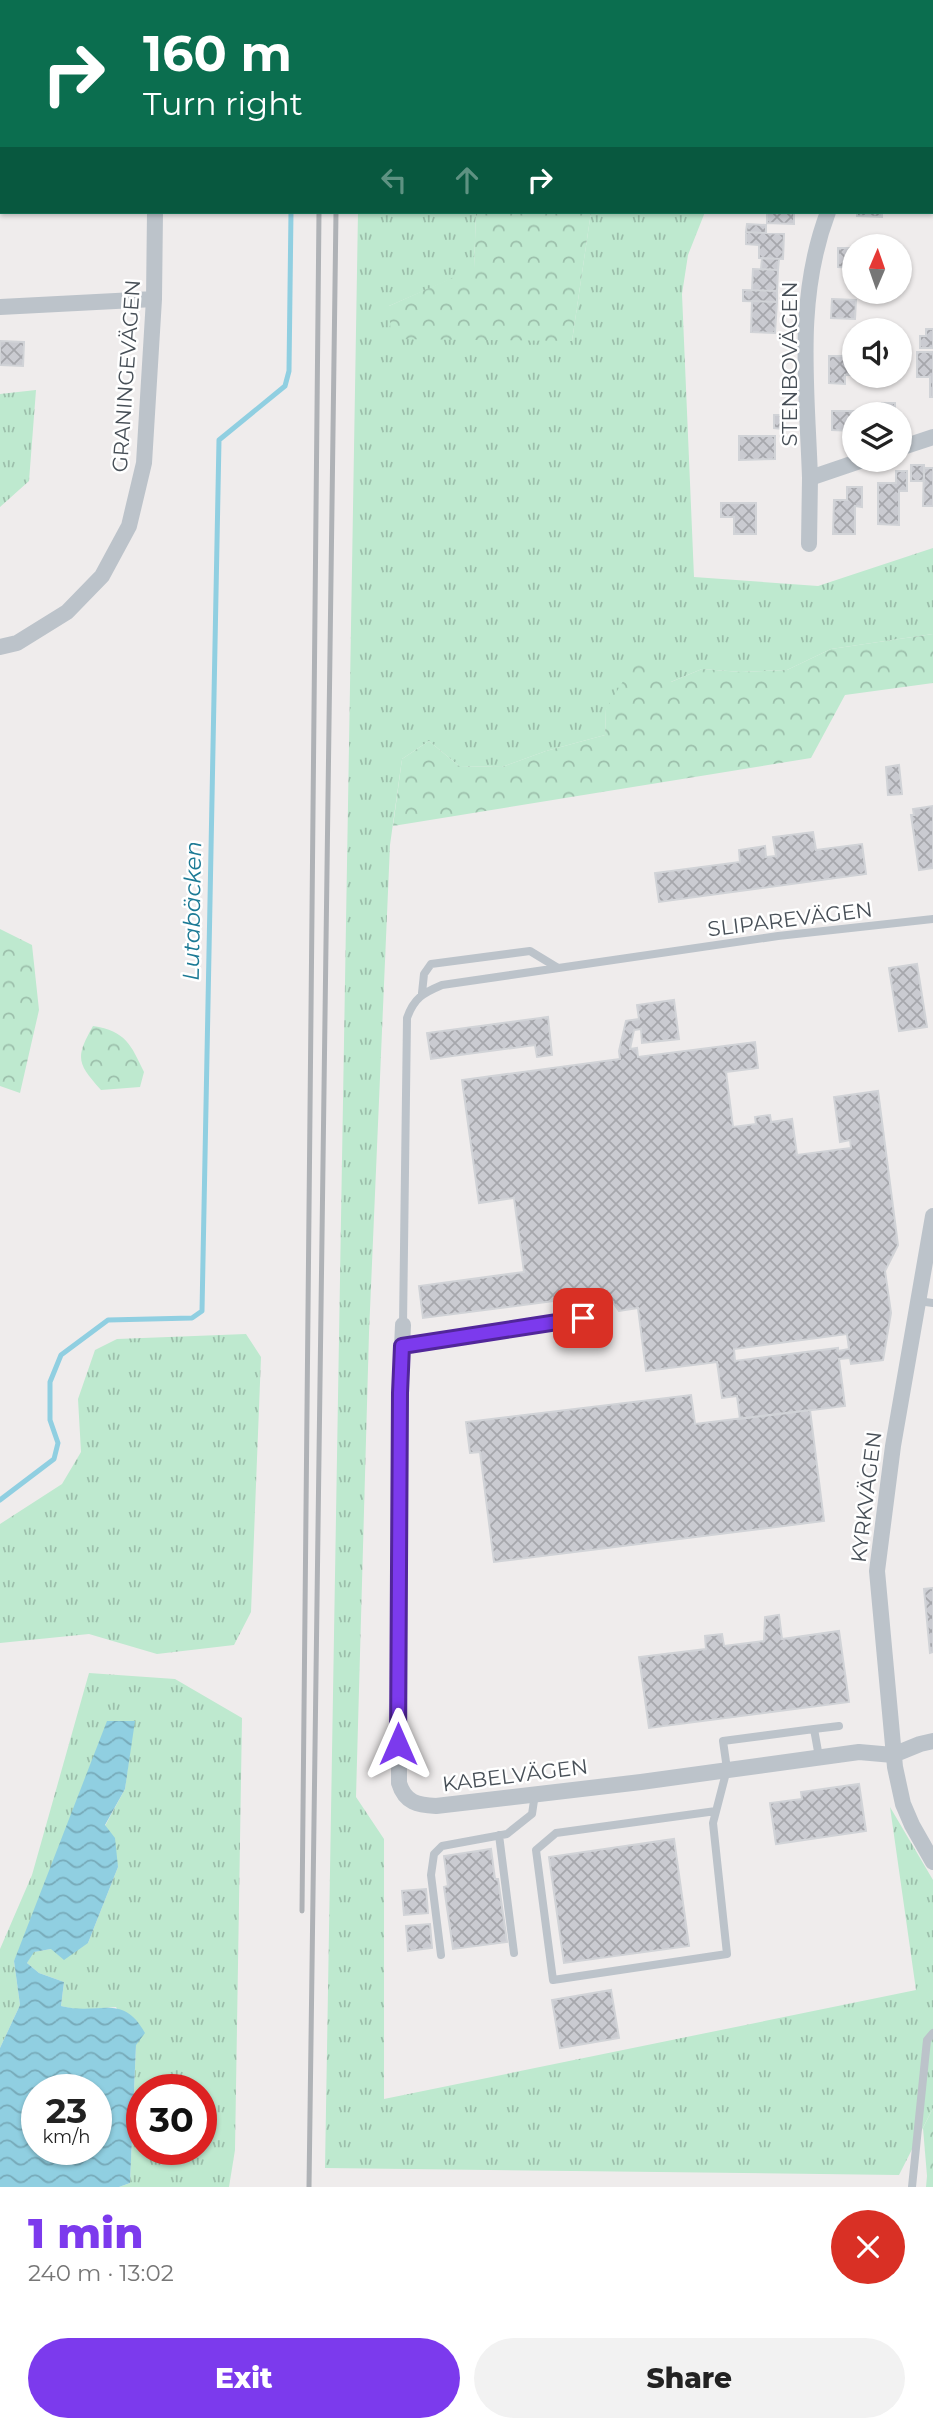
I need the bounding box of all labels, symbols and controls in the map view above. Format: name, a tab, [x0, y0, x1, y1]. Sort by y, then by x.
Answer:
text: 160 m	[143, 24, 292, 83]
icon: right	[28, 28, 119, 119]
text: Turn right	[143, 84, 303, 123]
icon: left	[375, 161, 413, 199]
icon: ahead	[448, 161, 486, 199]
icon: right	[521, 161, 559, 199]
north arrow	[842, 234, 912, 304]
map controls	[842, 234, 912, 472]
street label: GRANINGEVÄGEN	[107, 279, 145, 473]
street label: STENBOVÄGEN	[777, 282, 802, 447]
button: sound	[842, 318, 912, 388]
button: layers	[842, 402, 912, 472]
water label: Lutabäcken	[177, 841, 207, 981]
street label: SLIPAREVÄGEN	[706, 896, 874, 942]
pin	[553, 1288, 613, 1348]
icon: arrive	[564, 1299, 602, 1337]
street label: KYRKVÄGEN	[846, 1430, 886, 1564]
position arrow	[361, 1707, 435, 1781]
street label: KABELVÄGEN	[441, 1754, 589, 1796]
speed limit sign: 30	[126, 2074, 217, 2165]
text: 23	[46, 2089, 87, 2132]
text: km/h	[42, 2126, 91, 2148]
text: 1 min	[28, 2207, 144, 2259]
button: close	[831, 2210, 905, 2284]
text: 240 m · 13:02	[28, 2259, 174, 2287]
button: Exit	[28, 2338, 460, 2418]
button: Share	[474, 2338, 905, 2418]

